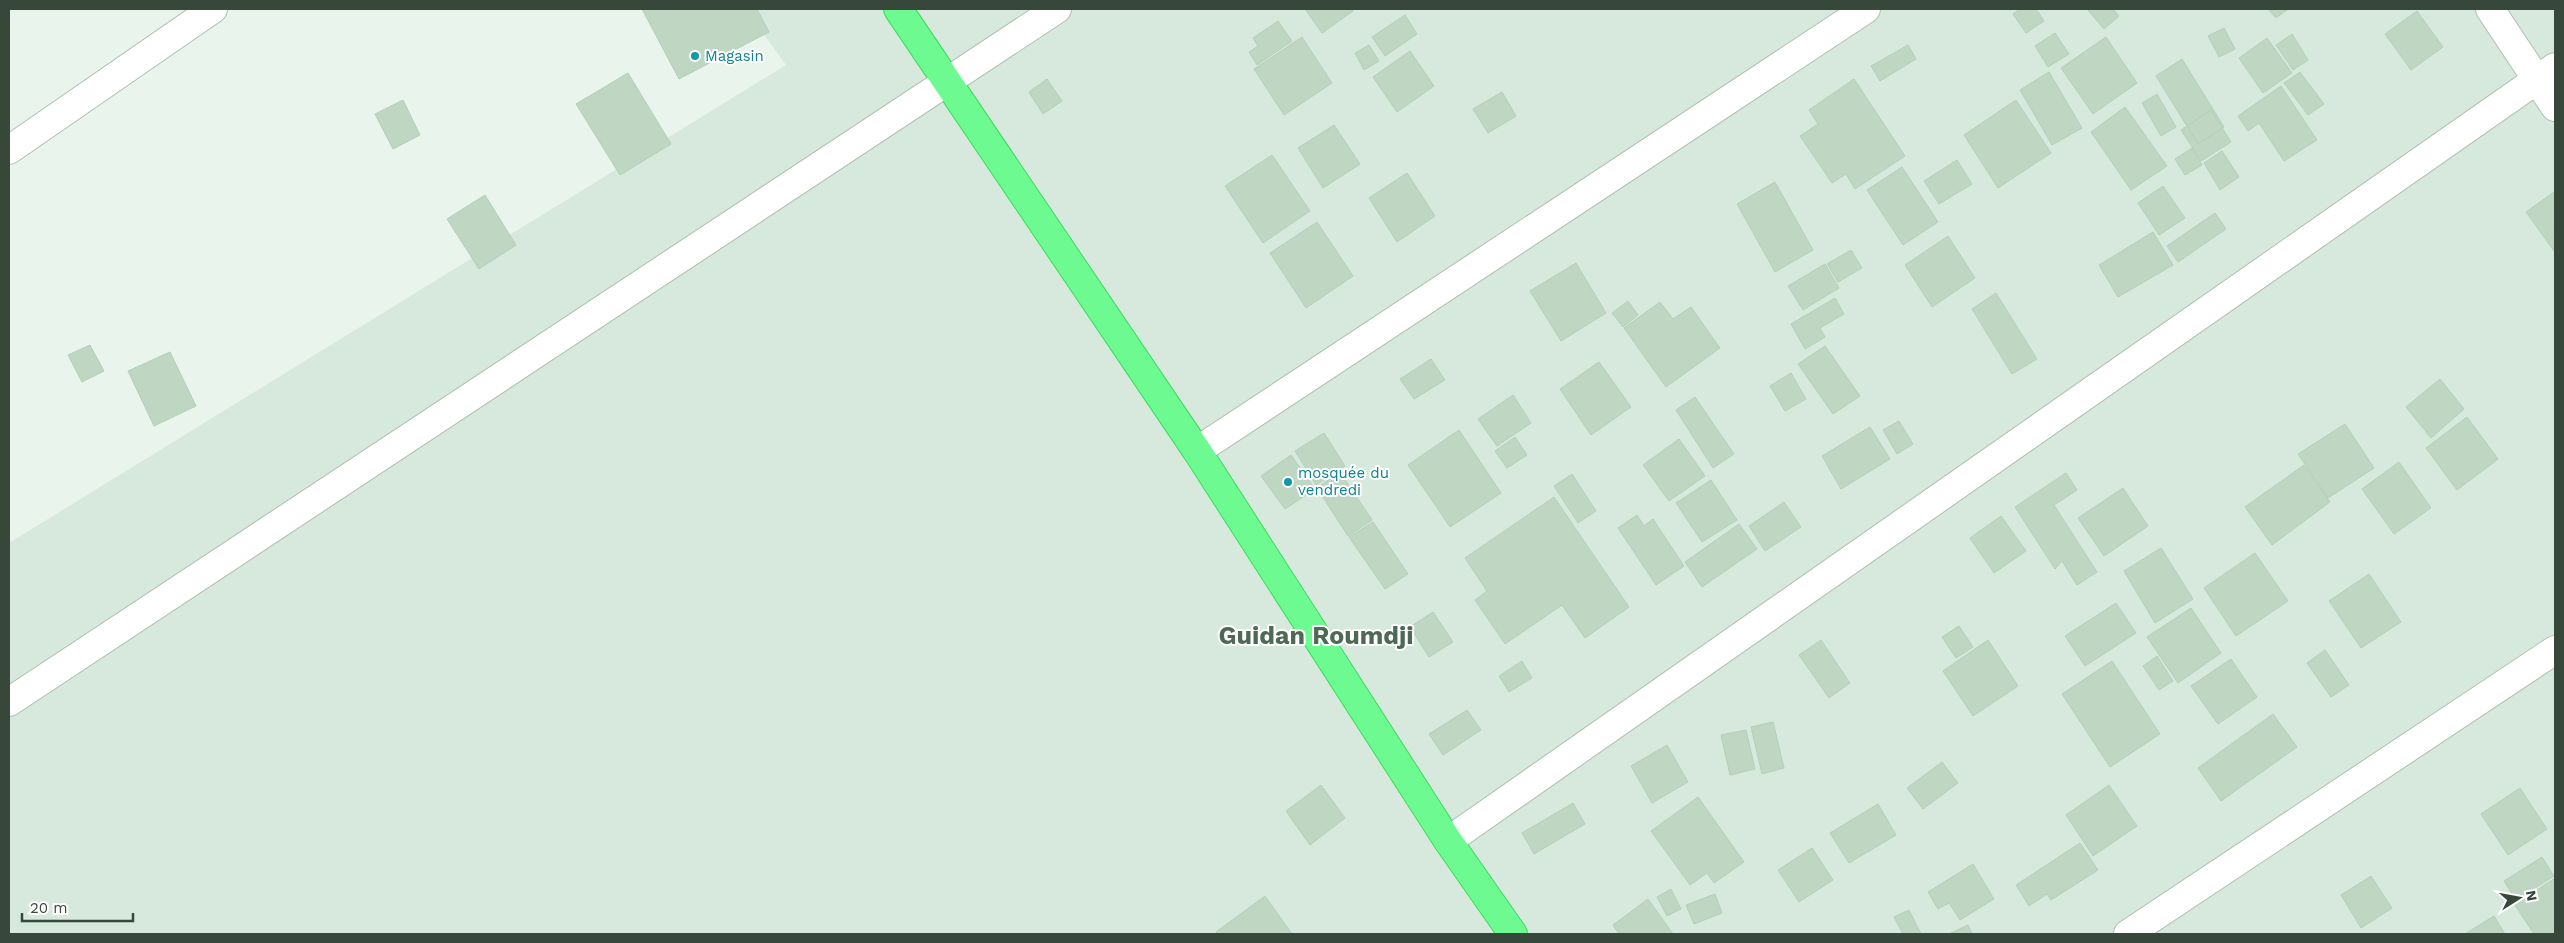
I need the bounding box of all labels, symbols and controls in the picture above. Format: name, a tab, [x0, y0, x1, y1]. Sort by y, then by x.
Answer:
place label: Magasin	[705, 47, 764, 65]
marker: Magasin	[689, 50, 701, 62]
place label: mosquée du vendredi	[1298, 464, 1389, 499]
marker: mosquée du vendredi	[1282, 476, 1294, 488]
district label: Guidan Roumdji	[1219, 621, 1413, 650]
north arrow	[2494, 873, 2544, 923]
text: N	[2523, 889, 2541, 902]
scale bar	[22, 890, 134, 922]
text: 20 m	[30, 899, 68, 917]

